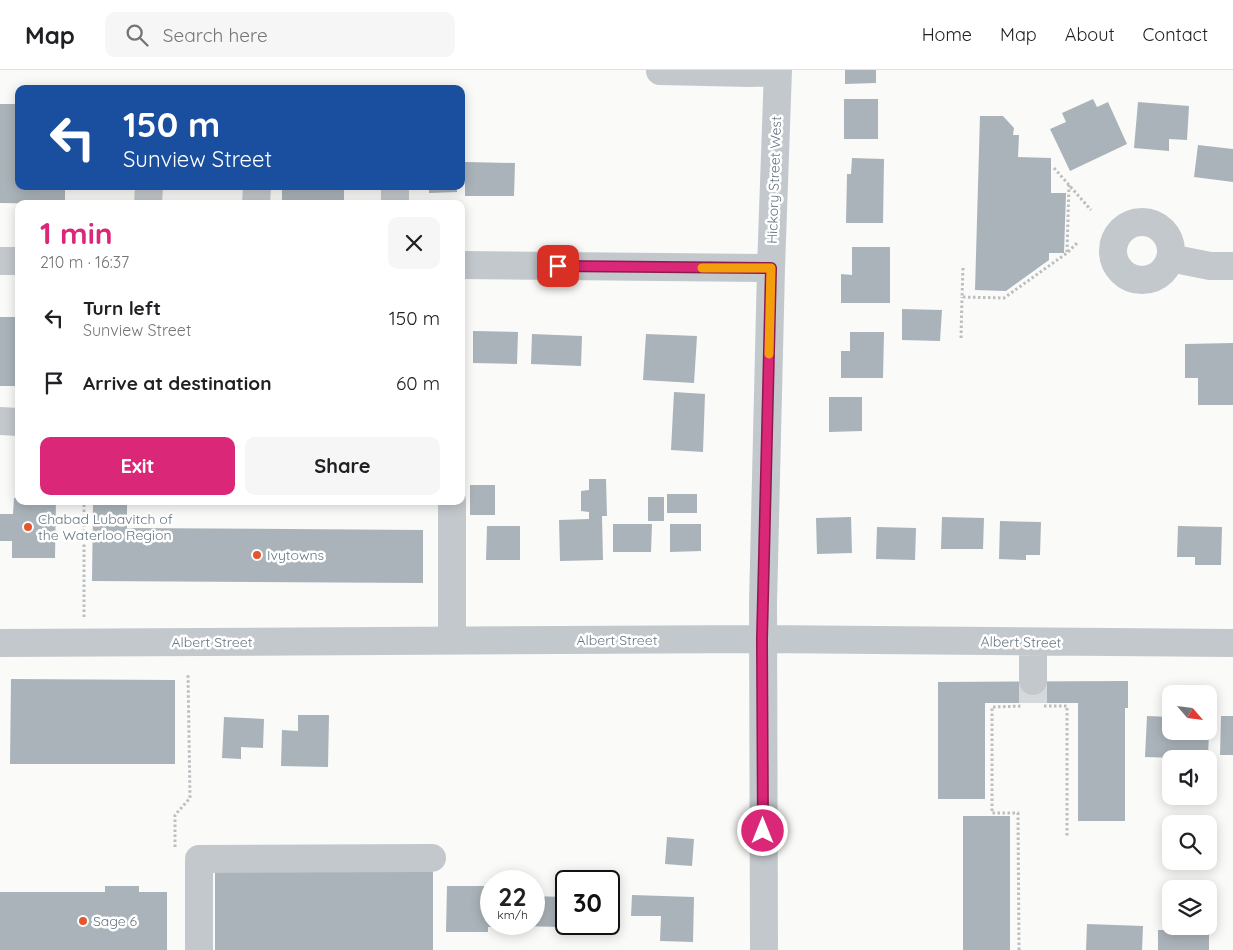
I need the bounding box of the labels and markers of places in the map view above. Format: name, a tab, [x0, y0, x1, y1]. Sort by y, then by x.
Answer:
pin	[537, 245, 579, 287]
place label: Chabad Lubavitch of the Waterloo Region	[38, 510, 173, 544]
marker: Chabad Lubavitch of the Waterloo Region	[22, 521, 34, 533]
place label: Ivytowns	[267, 546, 324, 564]
marker: Ivytowns	[251, 549, 263, 561]
place label: Sage 6	[93, 912, 138, 930]
marker: Sage 6	[77, 915, 89, 927]

